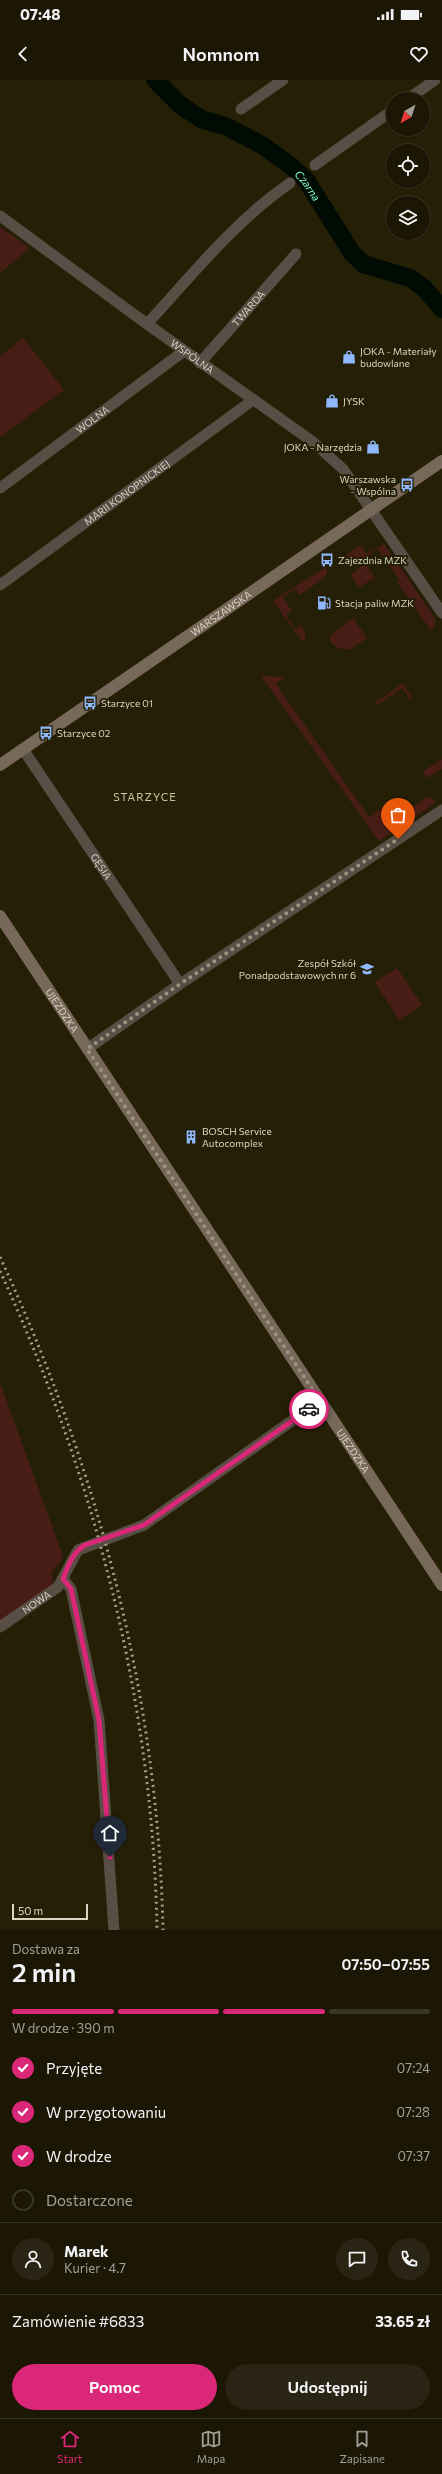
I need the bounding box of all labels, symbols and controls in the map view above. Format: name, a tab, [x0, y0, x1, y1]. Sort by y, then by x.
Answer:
text: 07:48	[20, 5, 61, 23]
icon: back	[12, 43, 34, 65]
text: Nomnom	[183, 43, 259, 65]
icon: heart	[408, 43, 430, 65]
north arrow	[386, 92, 430, 136]
map controls	[386, 92, 430, 240]
button: locate	[386, 144, 430, 188]
water label: Czarna	[293, 167, 324, 203]
button: layers	[386, 196, 430, 240]
street label: TWARDA	[229, 288, 267, 329]
street label: WSPÓLNA	[168, 337, 216, 376]
place label: JOKA - Materiały budowlane	[360, 345, 437, 369]
shop icon: JOKA - Materiały budowlane	[341, 349, 357, 365]
shop icon: JYSK	[324, 393, 340, 409]
place label: JYSK	[343, 395, 365, 407]
street label: WOLNA	[73, 403, 111, 436]
shop icon: JOKA - Narzędzia	[365, 439, 381, 455]
place label: JOKA - Narzędzia	[284, 441, 362, 453]
street label: MARII KONOPNICKIEJ	[82, 457, 172, 528]
place label: Warszawska - Wspólna	[339, 473, 396, 497]
bus stop icon: Warszawska - Wspólna	[399, 477, 415, 493]
bus stop icon: Zajezdnia MZK	[319, 552, 335, 568]
place label: Zajezdnia MZK	[338, 554, 407, 566]
street label: WARSZAWSKA	[188, 588, 254, 638]
fuel station icon: Stacja paliw MZK	[316, 595, 332, 611]
place label: Stacja paliw MZK	[335, 597, 414, 609]
bus stop icon: Starzyce 01	[82, 695, 98, 711]
place label: Starzyce 01	[101, 697, 153, 709]
bus stop icon: Starzyce 02	[38, 725, 54, 741]
place label: Starzyce 02	[57, 727, 111, 739]
district label: STARZYCE	[113, 790, 177, 803]
pin	[381, 798, 415, 839]
icon: bag	[387, 804, 409, 826]
street label: GĘSIA	[88, 851, 114, 882]
place label: Zespół Szkół Ponadpodstawowych nr 6	[239, 957, 357, 981]
school or university icon: Zespół Szkół Ponadpodstawowych nr 6	[359, 961, 375, 977]
street label: UJEZDZKA	[43, 986, 81, 1035]
place label: BOSCH Service Autocomplex	[202, 1125, 272, 1149]
building icon: BOSCH Service Autocomplex	[183, 1129, 199, 1145]
courier	[289, 1389, 329, 1429]
icon: car	[298, 1398, 320, 1420]
street label: UJEZDZKA	[334, 1426, 372, 1475]
street label: NOWA	[20, 1588, 53, 1616]
pin	[93, 1816, 127, 1857]
icon: home	[99, 1822, 121, 1844]
scale bar	[12, 1902, 88, 1921]
text: 50 m	[18, 1904, 43, 1917]
text: Dostawa za	[12, 1941, 80, 1957]
text: 07:50–07:55	[341, 1955, 430, 1973]
text: 2 min	[12, 1956, 76, 1987]
text: W drodze · 390 m	[12, 2020, 114, 2036]
icon: check	[12, 2057, 34, 2079]
text: Przyjęte	[46, 2059, 102, 2077]
text: 07:24	[397, 2060, 430, 2076]
icon: check	[12, 2101, 34, 2123]
text: W przygotowaniu	[46, 2103, 166, 2121]
text: 07:28	[397, 2104, 430, 2120]
icon: check	[12, 2145, 34, 2167]
text: W drodze	[46, 2147, 112, 2165]
text: 07:37	[397, 2148, 430, 2164]
text: Dostarczone	[46, 2191, 133, 2209]
button: person	[12, 2238, 54, 2280]
button: chat	[336, 2238, 378, 2280]
button: phone	[388, 2238, 430, 2280]
text: Marek	[64, 2242, 109, 2260]
text: Kurier · 4.7	[64, 2260, 126, 2276]
text: Zamówienie #6833	[12, 2312, 144, 2330]
text: 33.65 zł	[375, 2312, 430, 2330]
button: Pomoc	[12, 2364, 217, 2410]
button: Udostępnij	[225, 2364, 430, 2410]
tab: Start	[57, 2428, 83, 2465]
tab: Mapa	[197, 2428, 225, 2465]
tab: Zapisane	[340, 2428, 385, 2465]

